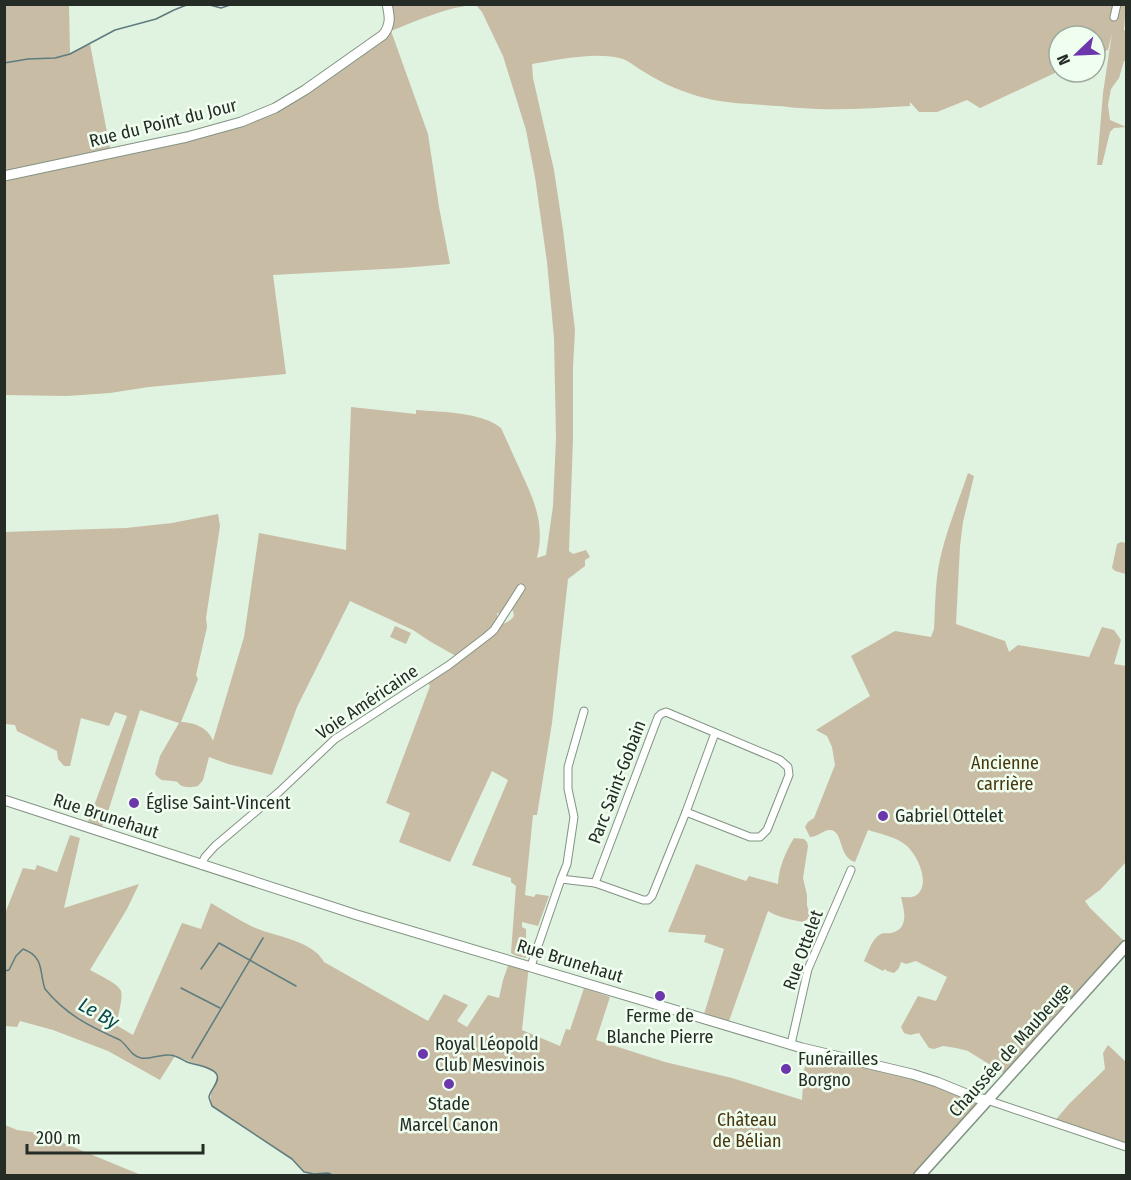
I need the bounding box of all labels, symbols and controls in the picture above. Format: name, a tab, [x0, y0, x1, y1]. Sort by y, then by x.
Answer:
north arrow	[1047, 24, 1107, 84]
text: N	[1053, 52, 1074, 68]
street label: Rue du Point du Jour	[87, 94, 240, 152]
street label: Voie Américaine	[312, 660, 422, 744]
street label: Parc Saint-Gobain	[583, 717, 651, 847]
park label: Ancienne carrière	[971, 752, 1039, 795]
street label: Rue Brunehaut	[50, 789, 162, 843]
place label: Église Saint-Vincent	[146, 791, 291, 814]
marker: Église Saint-Vincent	[127, 796, 141, 810]
place label: Gabriel Ottelet	[895, 805, 1004, 827]
marker: Gabriel Ottelet	[876, 809, 890, 823]
street label: Rue Ottelet	[778, 907, 828, 993]
street label: Rue Brunehaut	[514, 934, 626, 988]
street label: Chaussée de Maubeuge	[944, 978, 1076, 1122]
marker: Ferme de Blanche Pierre	[653, 989, 667, 1003]
water label: Le By	[75, 992, 124, 1034]
place label: Ferme de Blanche Pierre	[607, 1005, 714, 1048]
place label: Royal Léopold Club Mesvinois	[435, 1033, 545, 1076]
marker: Royal Léopold Club Mesvinois	[416, 1047, 430, 1061]
place label: Funérailles Borgno	[798, 1048, 878, 1091]
marker: Funérailles Borgno	[779, 1062, 793, 1076]
marker: Stade Marcel Canon	[442, 1077, 456, 1091]
place label: Stade Marcel Canon	[400, 1093, 498, 1136]
park label: Château de Bélian	[712, 1109, 782, 1152]
scale bar	[27, 1117, 202, 1155]
text: 200 m	[36, 1127, 81, 1149]

